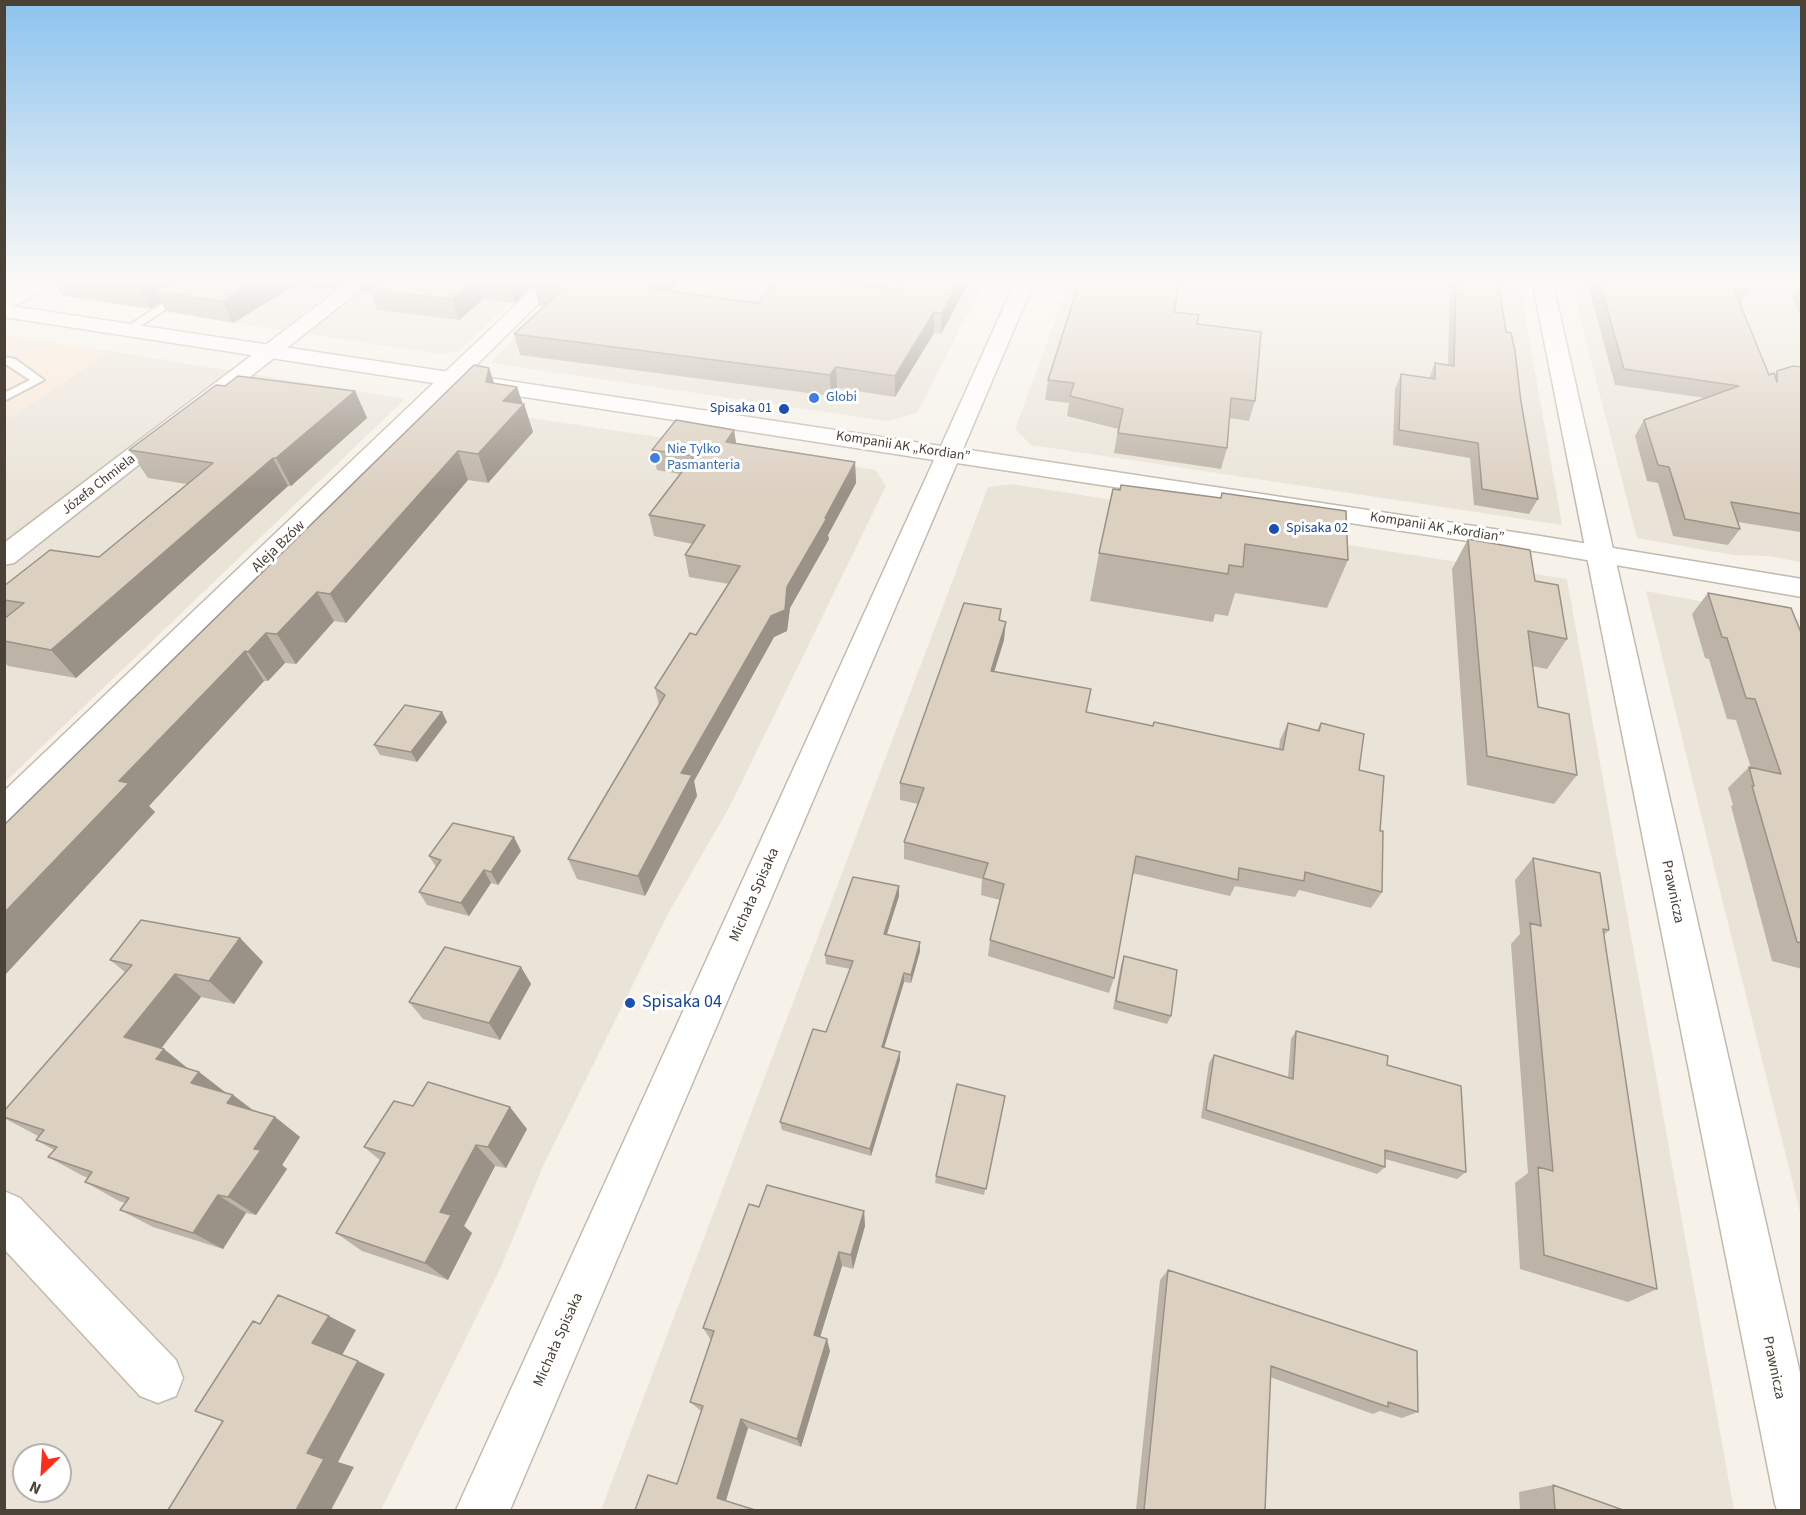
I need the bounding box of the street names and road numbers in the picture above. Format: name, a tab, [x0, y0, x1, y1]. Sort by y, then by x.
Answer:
street label: Kompanii AK „Kordian”	[835, 428, 971, 466]
street label: Józefa Chmiela	[59, 451, 139, 519]
street label: Kompanii AK „Kordian”	[1369, 509, 1505, 547]
street label: Aleja Bzów	[248, 517, 310, 577]
street label: Michała Spisaka	[726, 845, 784, 945]
street label: Prawnicza	[1657, 859, 1687, 925]
street label: Michała Spisaka	[530, 1290, 588, 1390]
street label: Prawnicza	[1758, 1335, 1788, 1401]

